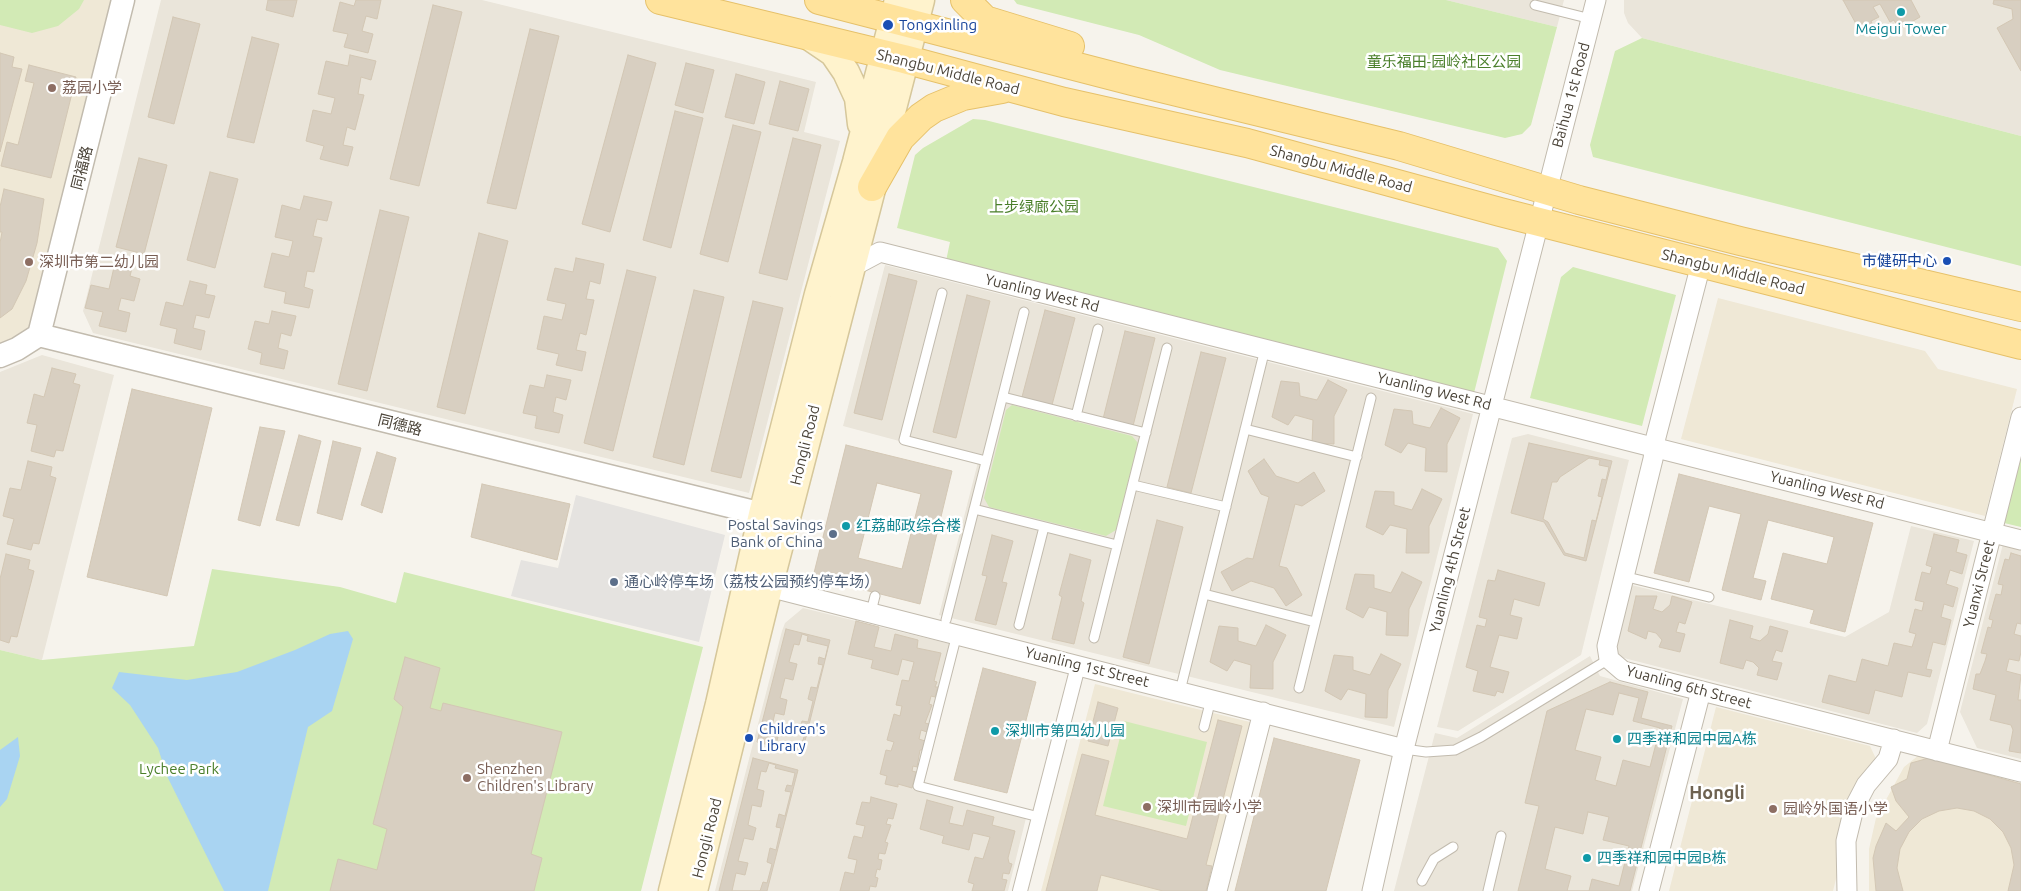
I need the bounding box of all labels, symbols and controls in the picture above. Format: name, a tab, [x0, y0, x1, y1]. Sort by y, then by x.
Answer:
marker: Meigui Tower	[1895, 6, 1907, 18]
place label: Tongxinling	[899, 16, 977, 34]
marker: Tongxinling	[881, 18, 895, 32]
place label: Meigui Tower	[1855, 20, 1947, 38]
street label: Baihua 1st Road	[1548, 40, 1594, 150]
street label: Shangbu Middle Road	[875, 46, 1021, 98]
park label: 童乐福田-园岭社区公园	[1367, 53, 1521, 71]
place label: 荔园小学	[62, 79, 122, 97]
marker: 荔园小学	[46, 82, 58, 94]
street label: Shangbu Middle Road	[1268, 141, 1414, 197]
street label: 同福路	[68, 144, 96, 192]
park label: 上步绿廊公园	[989, 198, 1079, 216]
street label: Shangbu Middle Road	[1660, 246, 1806, 298]
place label: 市健研中心	[1862, 252, 1937, 270]
place label: 深圳市第二幼儿园	[39, 253, 159, 271]
marker: 市健研中心	[1941, 255, 1953, 267]
marker: 深圳市第二幼儿园	[23, 256, 35, 268]
street label: Yuanling West Rd	[983, 270, 1101, 316]
street label: Yuanling West Rd	[1375, 368, 1493, 414]
street label: Hongli Road	[786, 403, 824, 487]
street label: 同德路	[376, 411, 424, 439]
street label: Yuanling West Rd	[1768, 467, 1886, 513]
street label: Yuanling 4th Street	[1426, 505, 1474, 635]
place label: Postal Savings Bank of China	[728, 516, 823, 551]
place label: 红荔邮政综合楼	[856, 517, 961, 535]
marker: 红荔邮政综合楼	[840, 520, 852, 532]
marker: Postal Savings Bank of China	[827, 528, 839, 540]
street label: Yuanxi Street	[1959, 538, 1999, 630]
place label: 通心岭停车场（荔枝公园预约停车场）	[624, 573, 879, 591]
marker: 通心岭停车场（荔枝公园预约停车场）	[608, 576, 620, 588]
street label: Yuanling 1st Street	[1023, 643, 1151, 691]
street label: Yuanling 6th Street	[1624, 662, 1754, 712]
place label: Children's Library	[759, 720, 825, 755]
place label: 深圳市第四幼儿园	[1005, 722, 1125, 740]
marker: 深圳市第四幼儿园	[989, 725, 1001, 737]
place label: 四季祥和园中园A栋	[1627, 730, 1757, 748]
marker: Children's Library	[743, 732, 755, 744]
marker: 四季祥和园中园A栋	[1611, 733, 1623, 745]
park label: Lychee Park	[139, 760, 219, 778]
place label: Shenzhen Children's Library	[477, 760, 594, 795]
marker: Shenzhen Children's Library	[461, 772, 473, 784]
district label: Hongli	[1689, 782, 1745, 804]
street label: Hongli Road	[688, 796, 726, 880]
place label: 深圳市园岭小学	[1157, 798, 1262, 816]
place label: 园岭外国语小学	[1783, 800, 1888, 818]
marker: 深圳市园岭小学	[1141, 801, 1153, 813]
marker: 园岭外国语小学	[1767, 803, 1779, 815]
place label: 四季祥和园中园B栋	[1597, 849, 1727, 867]
marker: 四季祥和园中园B栋	[1581, 852, 1593, 864]

